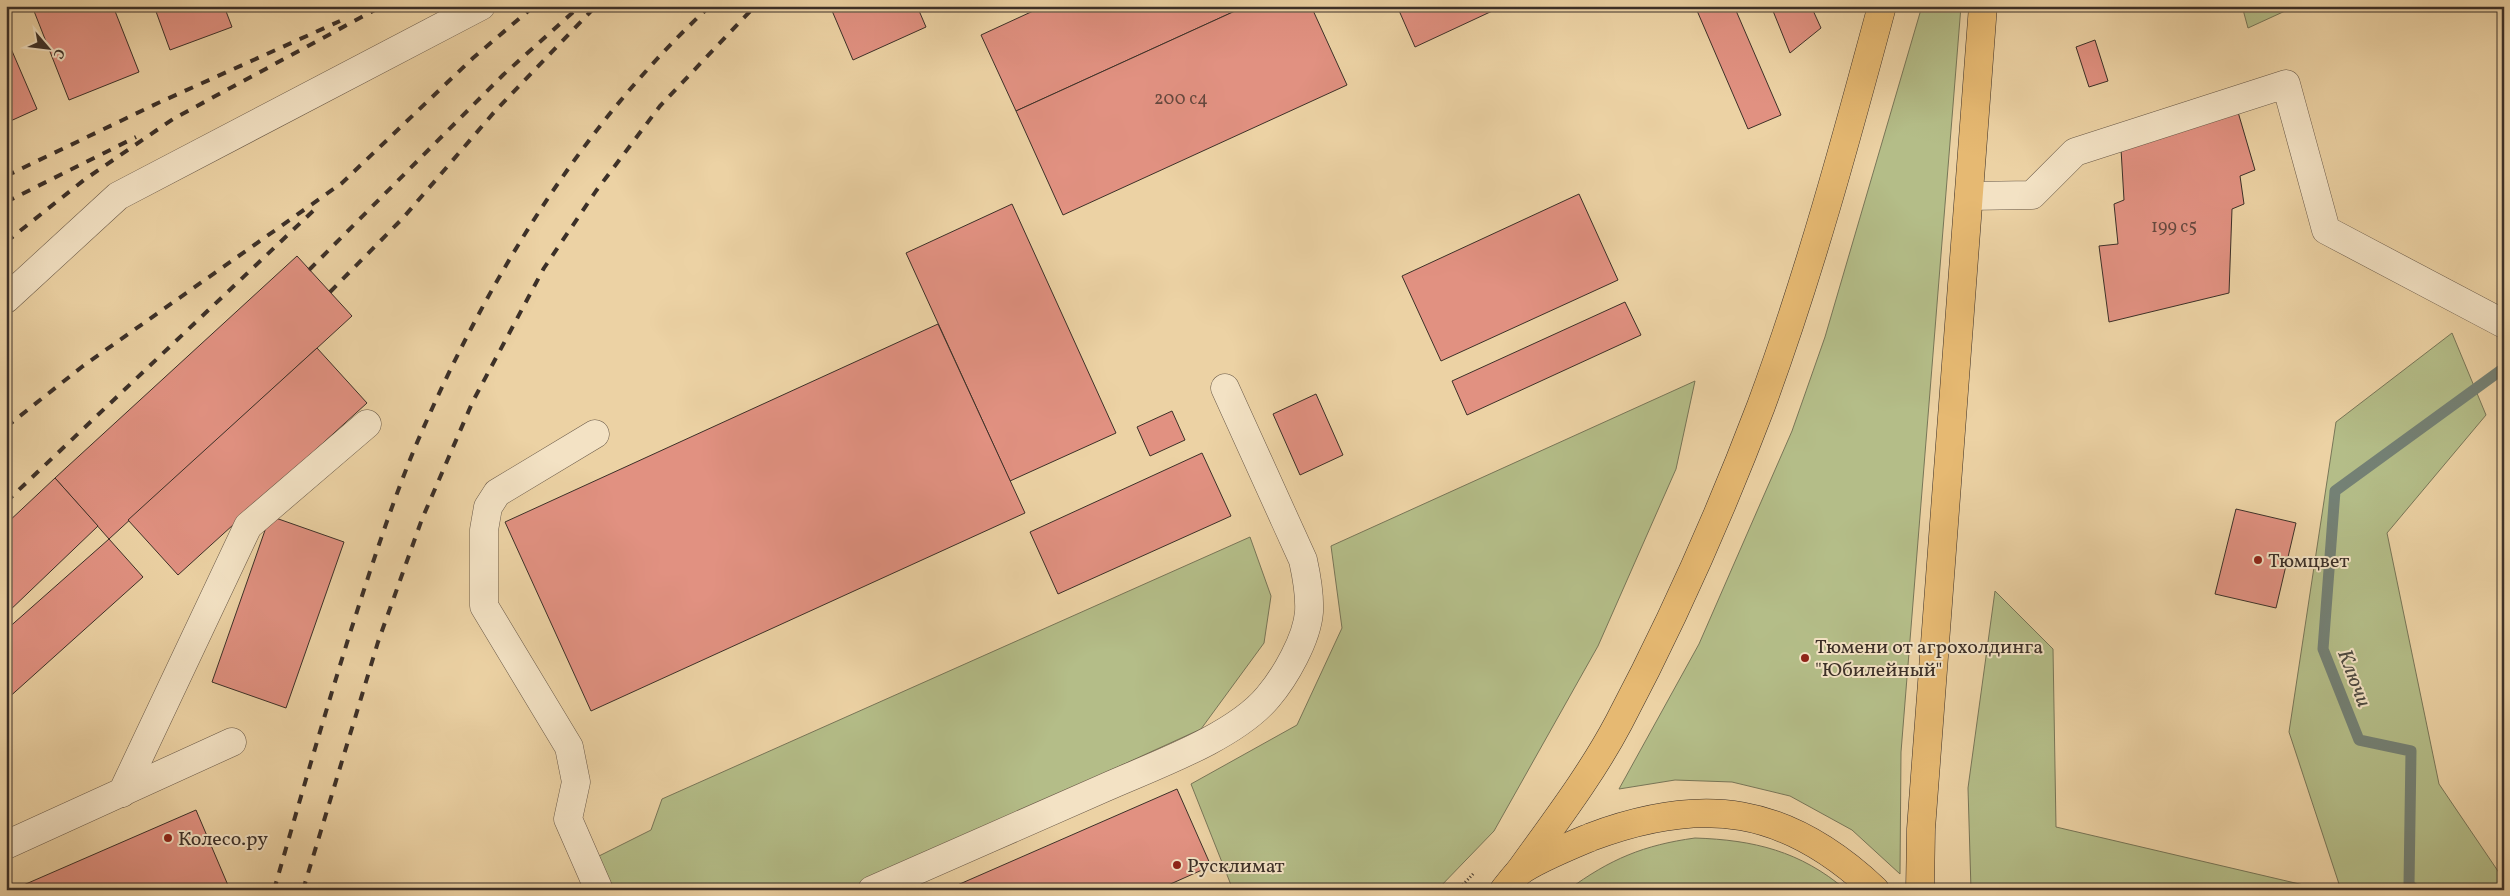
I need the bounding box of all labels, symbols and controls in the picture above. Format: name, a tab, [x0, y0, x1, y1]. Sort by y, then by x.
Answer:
north arrow	[22, 22, 72, 72]
text: С	[48, 45, 69, 62]
house number: 200 с4	[1154, 87, 1208, 112]
house number: 199 с5	[2151, 215, 2197, 240]
place label: Тюмцвет	[2268, 548, 2349, 576]
marker: Тюмцвет	[2252, 554, 2264, 566]
place label: Тюмени от агрохолдинга "Юбилейный"	[1815, 634, 2043, 685]
water label: Ключи	[2329, 645, 2378, 712]
marker: Тюмени от агрохолдинга "Юбилейный"	[1799, 652, 1811, 664]
place label: Колесо.ру	[178, 826, 268, 854]
marker: Колесо.ру	[162, 832, 174, 844]
place label: Русклимат	[1187, 853, 1285, 881]
marker: Русклимат	[1171, 859, 1183, 871]

